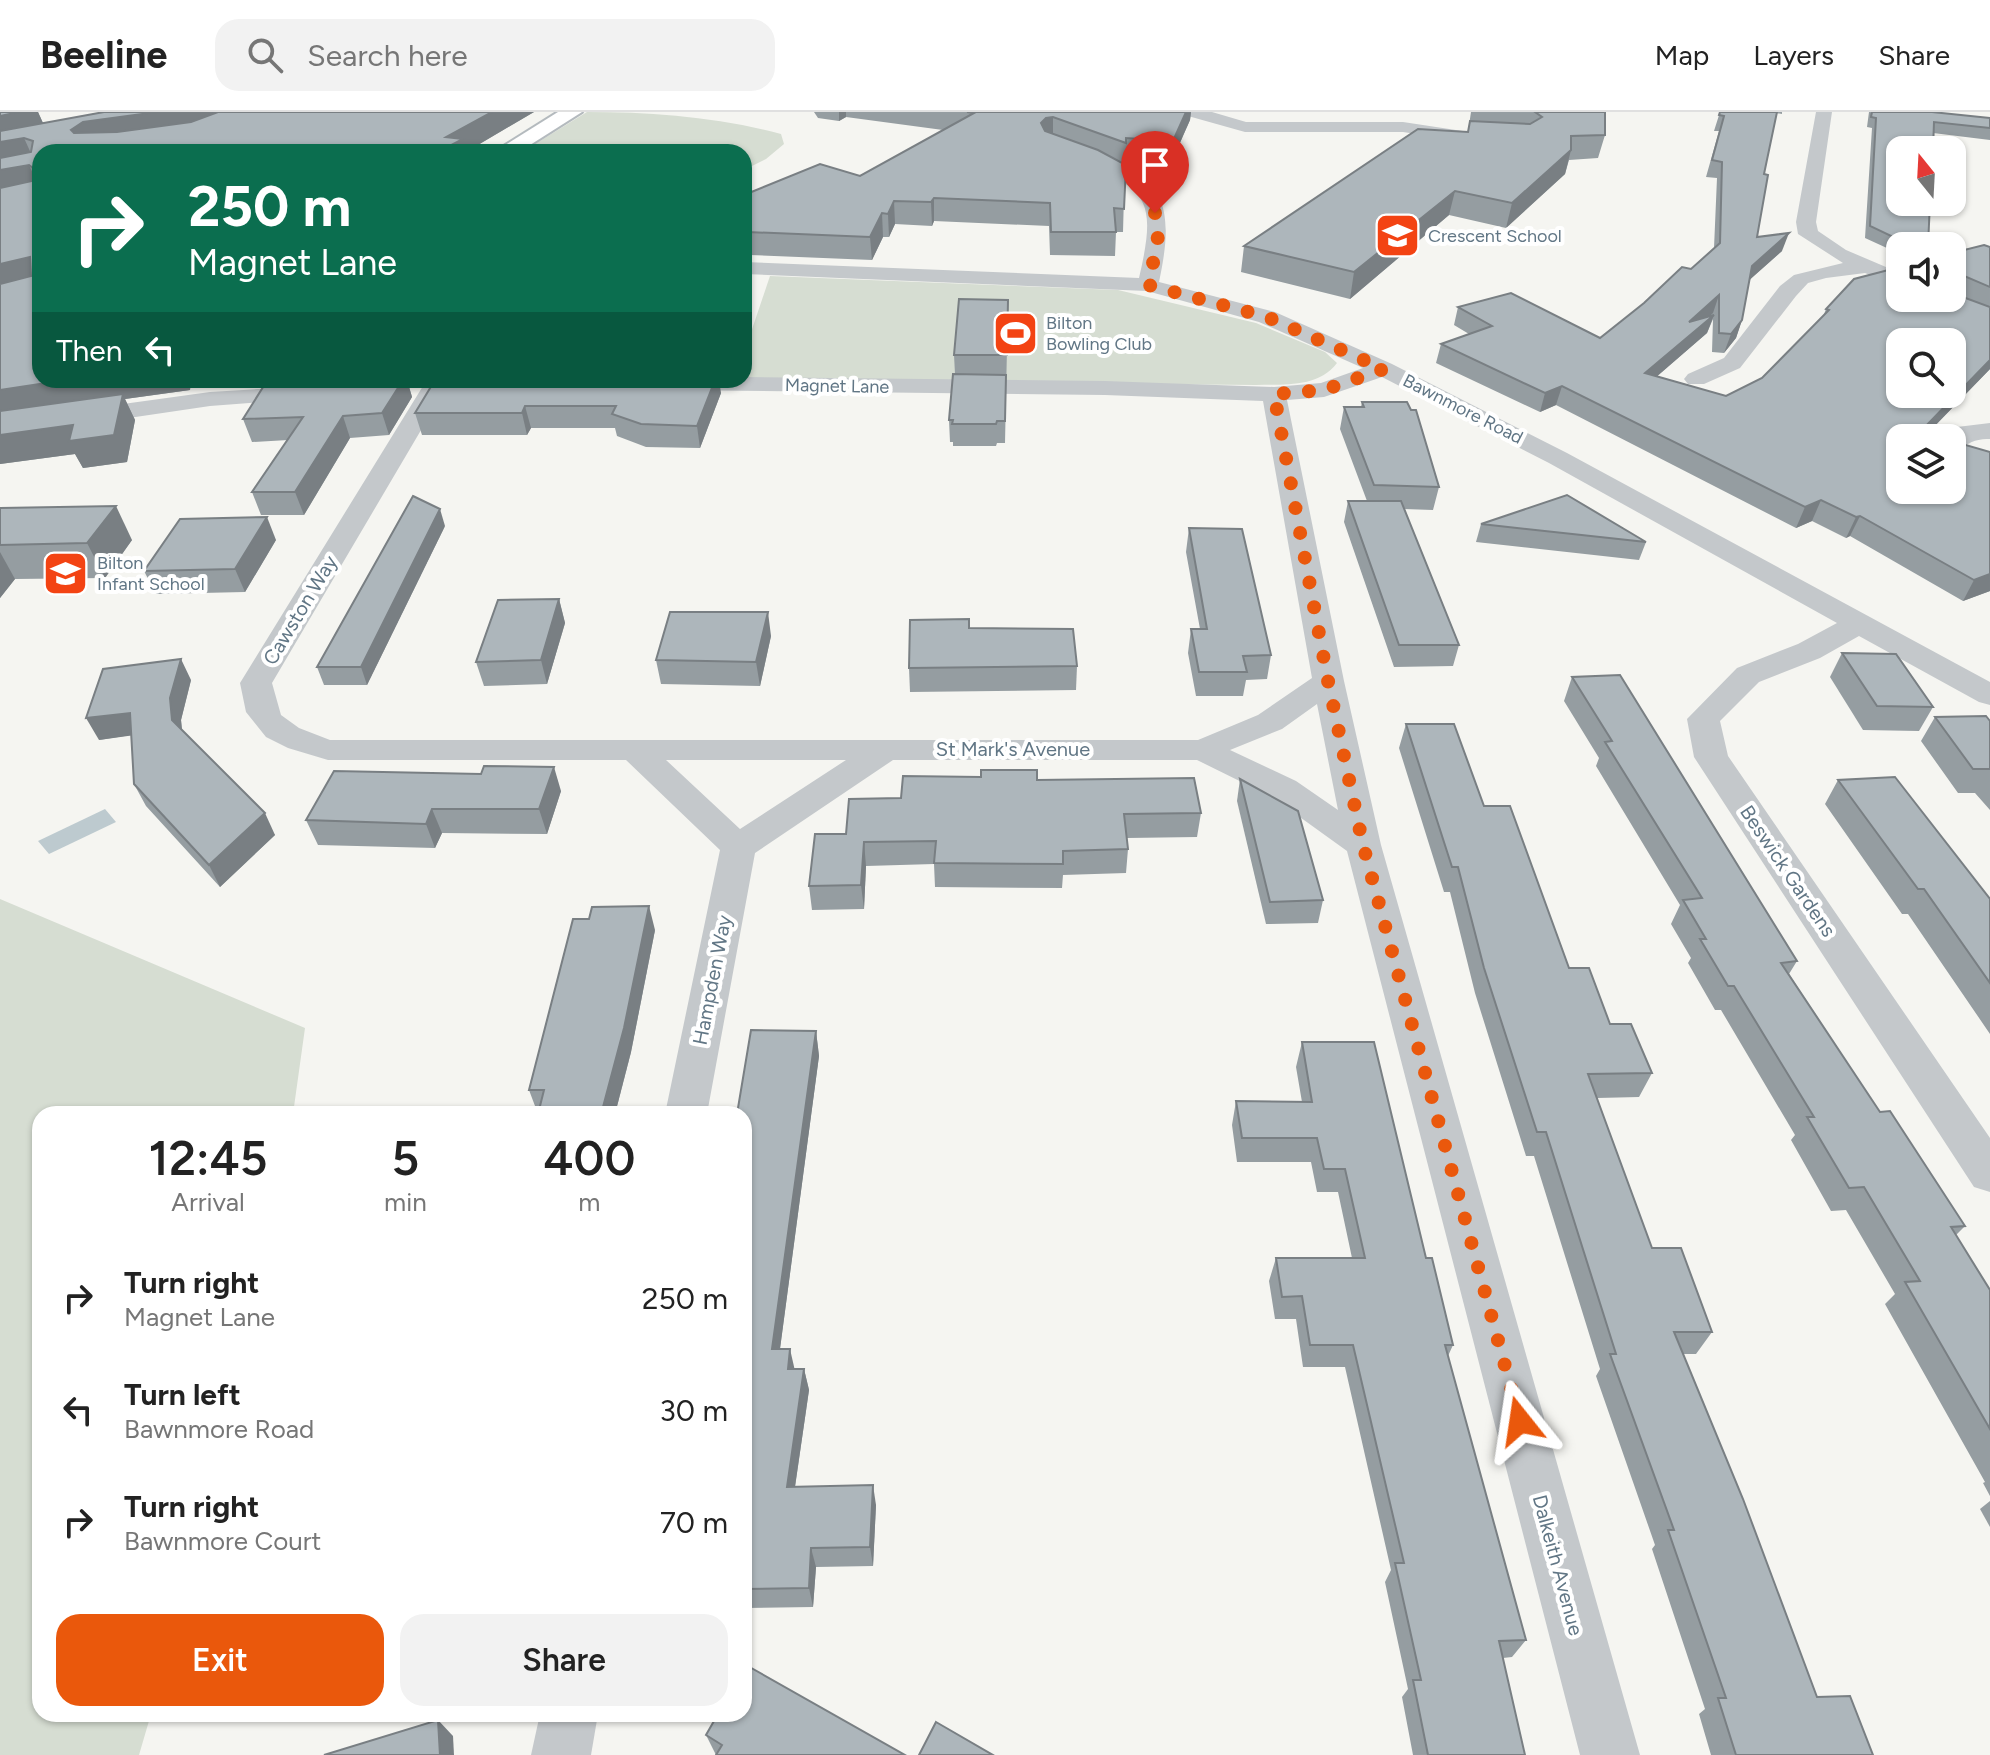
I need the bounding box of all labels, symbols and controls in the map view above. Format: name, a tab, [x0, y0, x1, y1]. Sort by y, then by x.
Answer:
search box	[215, 19, 775, 91]
text: Beeline	[40, 32, 167, 78]
icon: search	[243, 33, 287, 77]
text: Search here	[307, 37, 468, 74]
text: Map	[1655, 38, 1709, 72]
text: Layers	[1753, 38, 1834, 72]
text: Share	[1878, 38, 1950, 72]
pin	[1121, 131, 1189, 213]
north arrow	[1886, 136, 1966, 216]
map controls	[1886, 136, 1966, 504]
icon: arrive	[1133, 143, 1177, 187]
text: 250 m	[188, 173, 351, 240]
icon: right	[56, 176, 160, 280]
school or university icon: Crescent School	[1373, 212, 1421, 260]
place label: Crescent School	[1428, 225, 1562, 247]
button: sound	[1886, 232, 1966, 312]
text: Magnet Lane	[188, 241, 397, 284]
sports icon: Bilton Bowling Club	[991, 309, 1039, 357]
place label: Bilton Bowling Club	[1046, 312, 1152, 355]
icon: left	[138, 328, 182, 372]
button: search	[1886, 328, 1966, 408]
text: Then	[56, 332, 122, 369]
street label: Bawnmore Road	[1399, 369, 1527, 449]
street label: Magnet Lane	[785, 374, 890, 398]
button: layers	[1886, 424, 1966, 504]
school or university icon: Bilton Infant School	[42, 549, 90, 597]
street label: Cawston Way	[258, 550, 342, 669]
place label: Bilton Infant School	[97, 552, 205, 595]
street label: St Mark's Avenue	[936, 737, 1090, 761]
street label: Beswick Gardens	[1735, 801, 1841, 941]
street label: Hampden Way	[688, 913, 736, 1047]
text: 12:45	[149, 1129, 268, 1187]
text: 5	[392, 1129, 419, 1187]
text: 400	[543, 1129, 635, 1187]
text: Arrival	[171, 1186, 245, 1218]
text: min	[384, 1186, 427, 1218]
text: m	[578, 1186, 600, 1218]
text: Turn right	[124, 1264, 259, 1301]
icon: right	[56, 1276, 100, 1320]
text: 250 m	[642, 1280, 728, 1317]
text: Magnet Lane	[124, 1301, 275, 1333]
text: Turn left	[124, 1376, 241, 1413]
position arrow	[1478, 1379, 1562, 1463]
icon: left	[56, 1388, 100, 1432]
text: 30 m	[660, 1392, 728, 1429]
text: Bawnmore Road	[124, 1413, 314, 1445]
text: Turn right	[124, 1488, 259, 1525]
street label: Dalkeith Avenue	[1528, 1492, 1588, 1638]
icon: right	[56, 1500, 100, 1544]
text: 70 m	[660, 1504, 728, 1541]
text: Bawnmore Court	[124, 1525, 321, 1557]
button: Exit	[56, 1614, 384, 1706]
button: Share	[400, 1614, 728, 1706]

